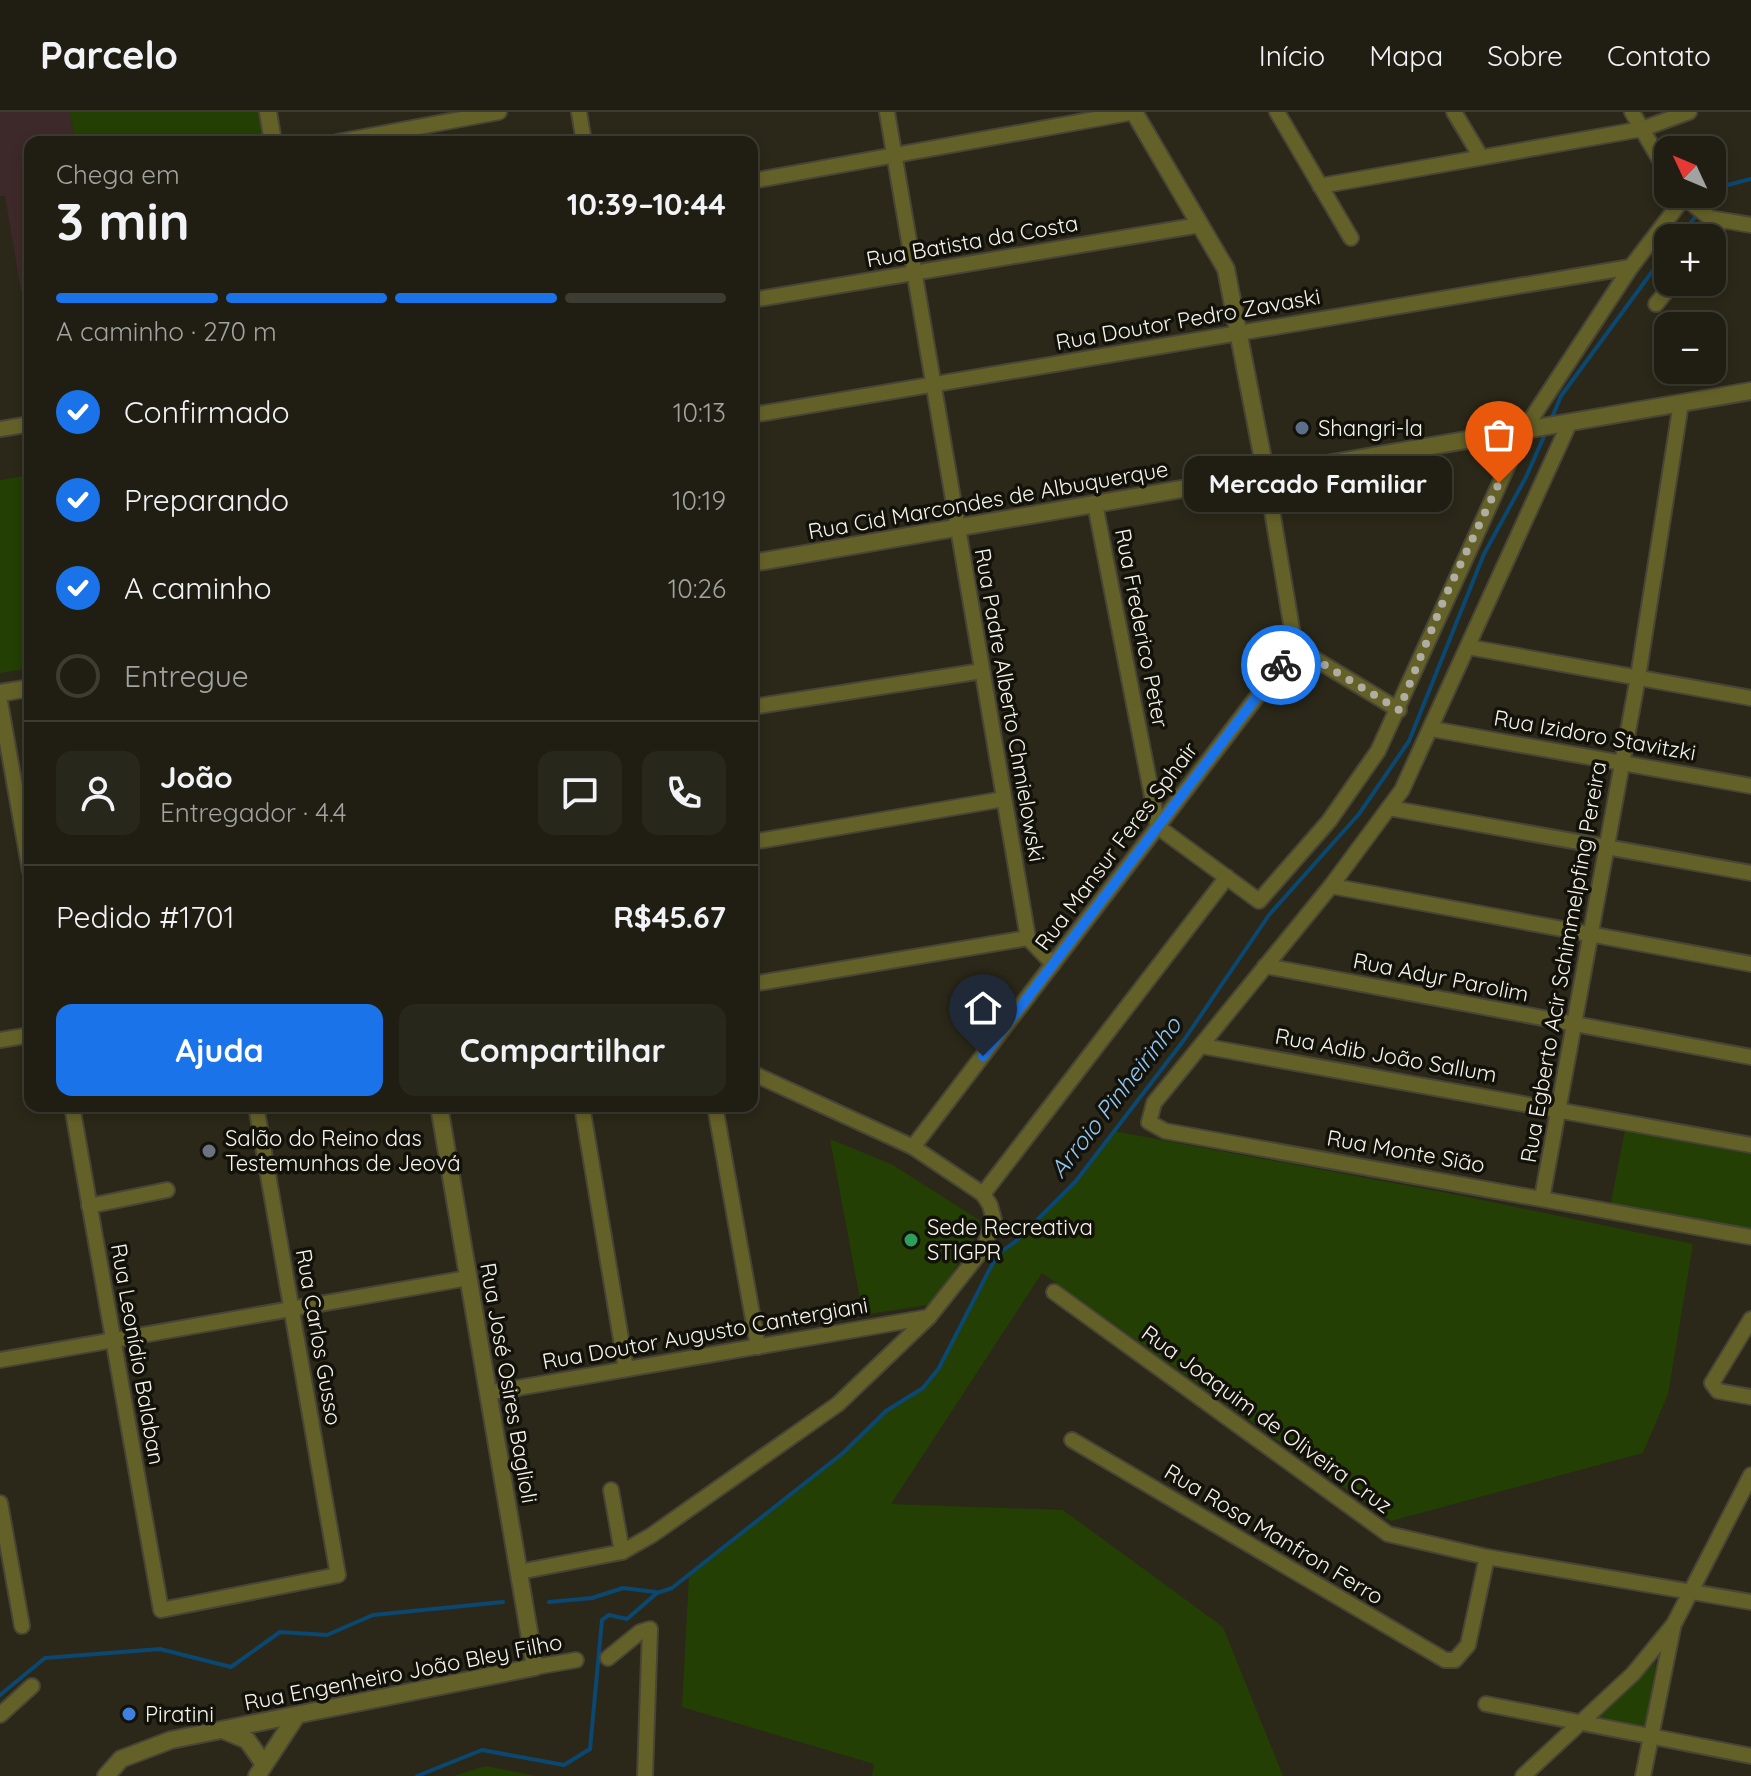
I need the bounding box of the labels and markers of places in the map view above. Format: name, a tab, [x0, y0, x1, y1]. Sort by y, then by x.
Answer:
pin	[1465, 401, 1533, 483]
place label: Shangri-la	[1318, 414, 1423, 442]
marker: Shangri-la	[1293, 419, 1311, 437]
callout: Mercado Familiar	[1183, 455, 1451, 511]
pin	[949, 974, 1017, 1056]
place label: Salão do Reino das Testemunhas de Jeová	[225, 1124, 461, 1177]
marker: Salão do Reino das Testemunhas de Jeová	[200, 1142, 218, 1160]
place label: Sede Recreativa STIGPR	[927, 1213, 1093, 1266]
marker: Sede Recreativa STIGPR	[902, 1231, 920, 1249]
place label: Piratini	[145, 1700, 214, 1728]
marker: Piratini	[120, 1705, 138, 1723]

